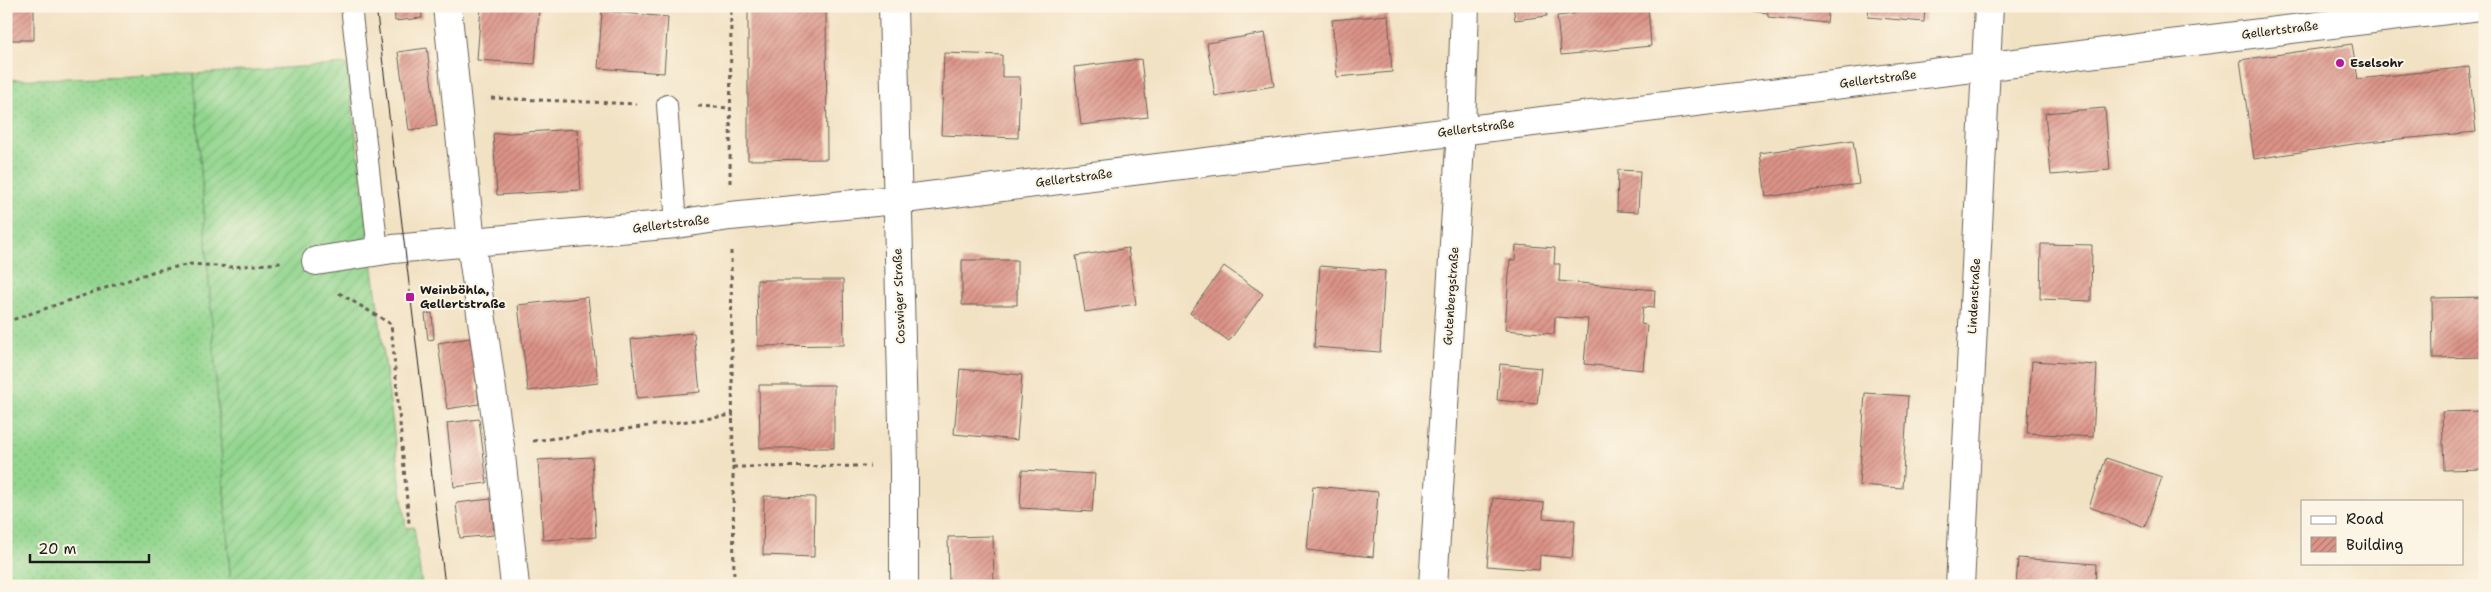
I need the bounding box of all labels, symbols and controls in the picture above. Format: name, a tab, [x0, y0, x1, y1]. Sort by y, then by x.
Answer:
street label: Gellertstraße	[2240, 17, 2320, 43]
place label: Eselsohr	[2350, 55, 2404, 71]
marker: Eselsohr	[2334, 57, 2346, 69]
street label: Gellertstraße	[1838, 66, 1918, 92]
street label: Gellertstraße	[1436, 115, 1516, 141]
street label: Gellertstraße	[1034, 165, 1114, 191]
street label: Gellertstraße	[631, 211, 711, 237]
street label: Gutenbergstraße	[1440, 246, 1462, 346]
street label: Coswiger Straße	[889, 248, 909, 344]
street label: Lindenstraße	[1964, 257, 1984, 334]
place label: Weinböhla, Gellertstraße	[420, 282, 506, 312]
marker: Weinböhla, Gellertstraße	[404, 291, 416, 303]
legend	[2301, 500, 2464, 564]
text: Road	[2346, 509, 2384, 529]
scale bar	[30, 532, 149, 564]
text: Building	[2346, 535, 2403, 555]
text: 20 m	[38, 539, 77, 559]

